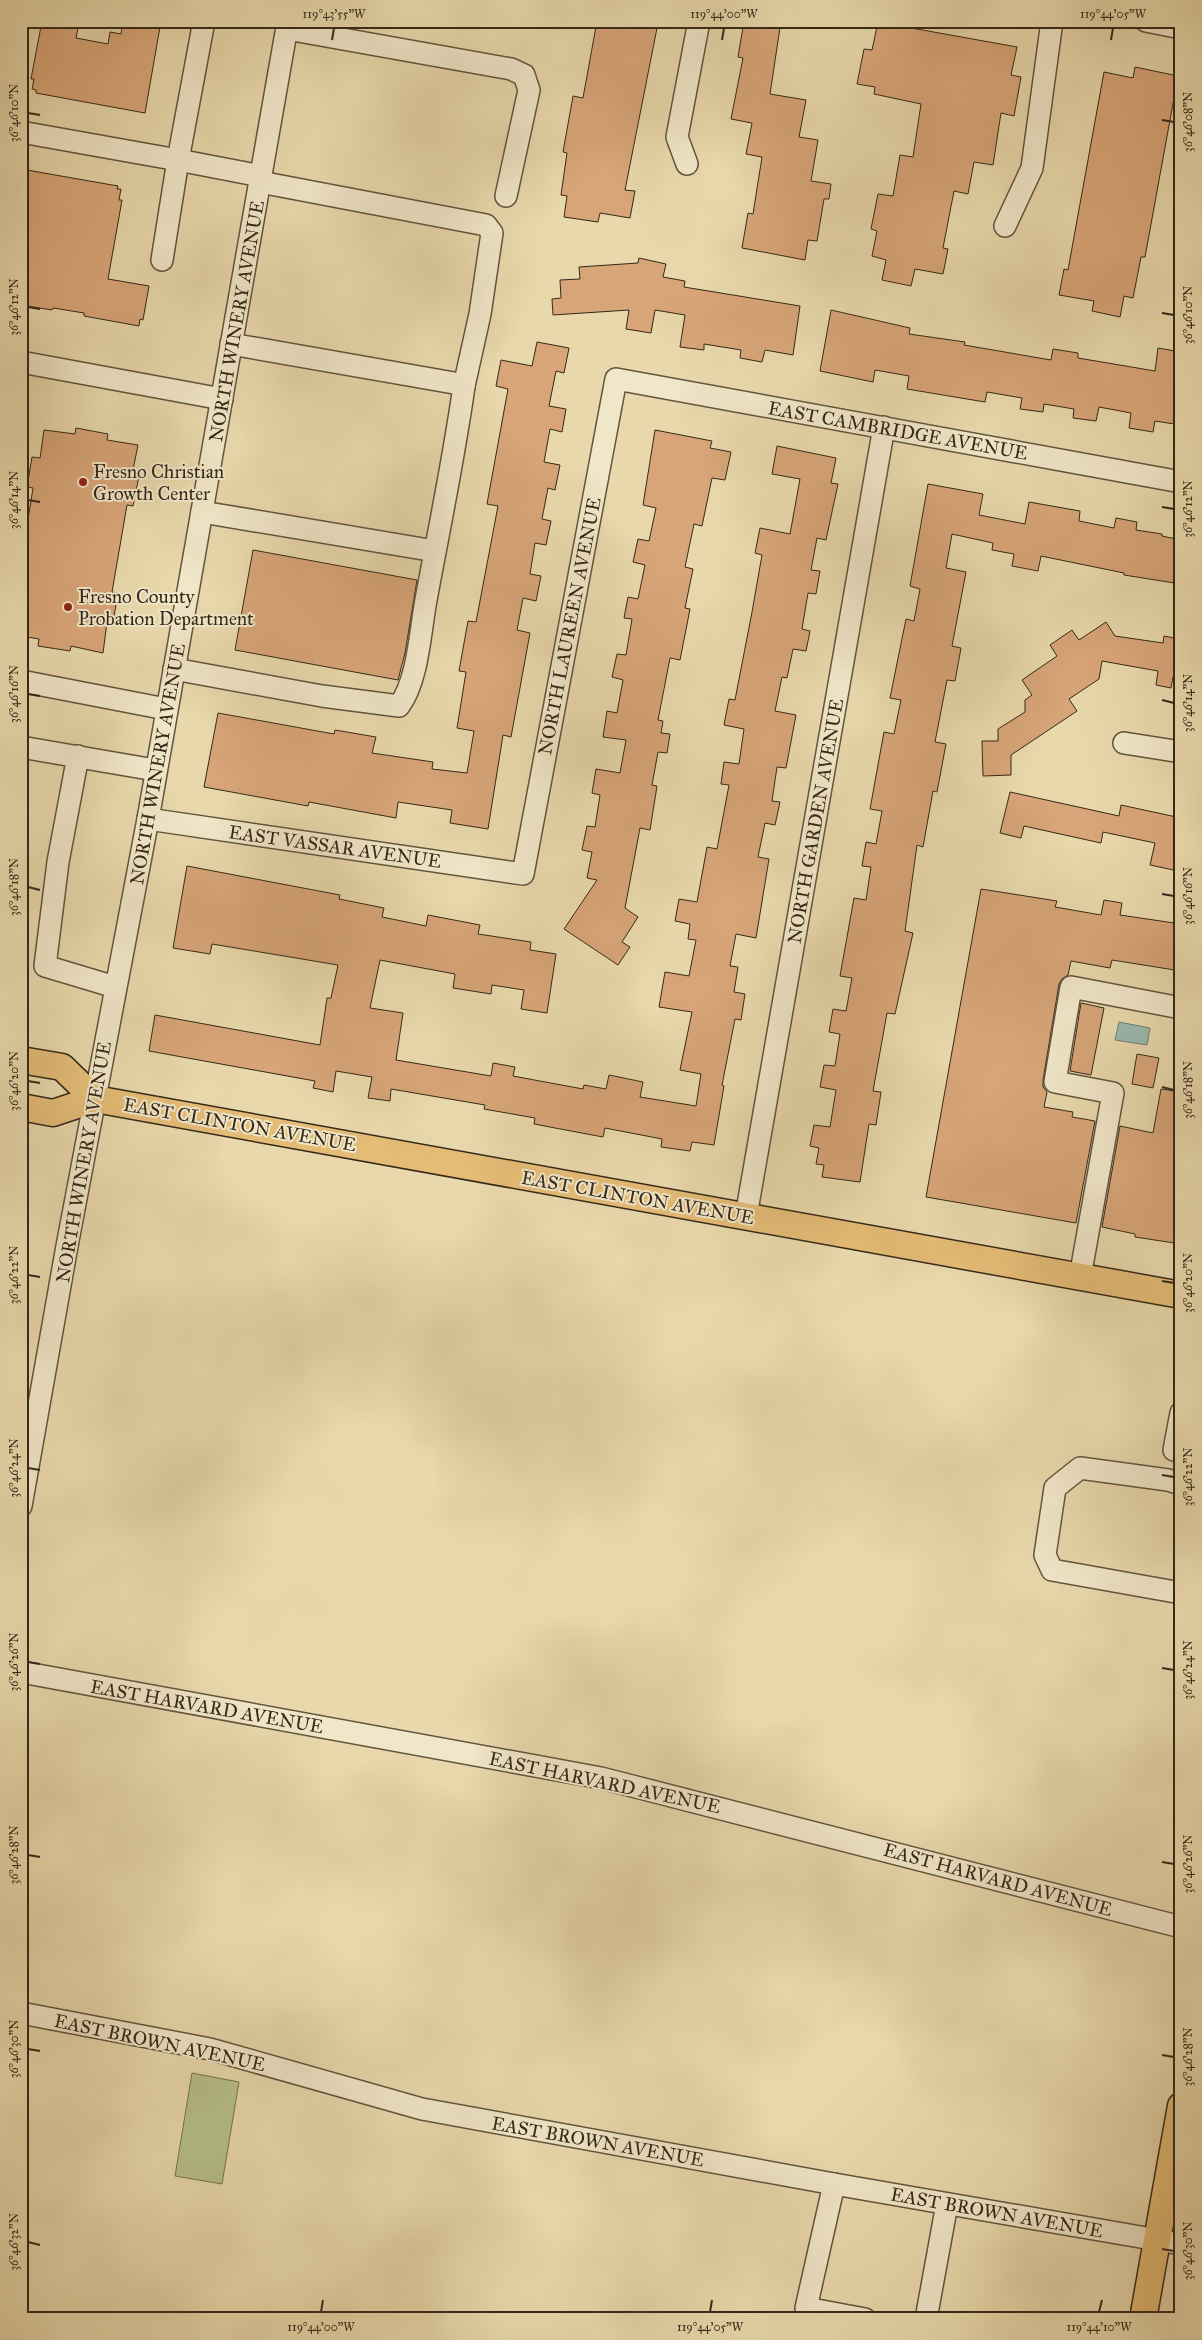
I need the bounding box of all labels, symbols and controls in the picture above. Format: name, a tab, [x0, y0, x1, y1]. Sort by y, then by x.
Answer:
text: 119°43'55"W	[303, 7, 366, 21]
text: 119°44'00"W	[690, 7, 758, 21]
text: 119°44'05"W	[1080, 7, 1147, 21]
text: 36°46'10"N	[7, 84, 21, 142]
text: 36°46'08"N	[1181, 92, 1195, 152]
street label: NORTH WINERY AVENUE	[204, 198, 269, 444]
text: 36°46'12"N	[7, 278, 21, 336]
text: 36°46'10"N	[1181, 286, 1195, 344]
street label: EAST CAMBRIDGE AVENUE	[766, 396, 1030, 465]
place label: Fresno Christian Growth Center	[93, 460, 224, 505]
text: 36°46'14"N	[7, 471, 21, 529]
marker: Fresno Christian Growth Center	[77, 476, 89, 488]
text: 36°46'12"N	[1181, 480, 1195, 538]
street label: NORTH LAUREEN AVENUE	[533, 495, 606, 757]
place label: Fresno County Probation Department	[78, 585, 254, 630]
marker: Fresno County Probation Department	[62, 601, 74, 613]
street label: NORTH WINERY AVENUE	[125, 641, 190, 887]
text: 36°46'16"N	[7, 665, 21, 723]
text: 36°46'14"N	[1181, 674, 1195, 732]
street label: NORTH GARDEN AVENUE	[783, 696, 848, 945]
street label: EAST VASSAR AVENUE	[227, 820, 443, 873]
text: 36°46'18"N	[7, 858, 21, 916]
text: 36°46'16"N	[1181, 867, 1195, 925]
street label: NORTH WINERY AVENUE	[51, 1039, 116, 1285]
text: 36°46'20"N	[7, 1051, 21, 1111]
text: 36°46'18"N	[1181, 1061, 1195, 1119]
street label: EAST CLINTON AVENUE	[122, 1093, 359, 1156]
street label: EAST CLINTON AVENUE	[520, 1166, 757, 1229]
text: 36°46'22"N	[7, 1246, 21, 1304]
text: 36°46'20"N	[1181, 1253, 1195, 1313]
text: 36°46'24"N	[7, 1438, 21, 1498]
text: 36°46'22"N	[1181, 1448, 1195, 1506]
text: 36°46'26"N	[7, 1633, 21, 1691]
text: 36°46'24"N	[1181, 1640, 1195, 1700]
street label: EAST HARVARD AVENUE	[89, 1675, 326, 1738]
street label: EAST HARVARD AVENUE	[487, 1747, 723, 1818]
text: 36°46'28"N	[7, 1825, 21, 1885]
text: 36°46'26"N	[1181, 1835, 1195, 1893]
street label: EAST HARVARD AVENUE	[881, 1838, 1115, 1921]
street label: EAST BROWN AVENUE	[52, 2009, 268, 2076]
text: 36°46'30"N	[7, 2020, 21, 2078]
text: 36°46'28"N	[1181, 2027, 1195, 2087]
street label: EAST BROWN AVENUE	[490, 2111, 706, 2172]
street label: EAST BROWN AVENUE	[889, 2182, 1105, 2243]
text: 36°46'32"N	[7, 2213, 21, 2271]
text: 36°46'30"N	[1181, 2222, 1195, 2280]
text: 119°44'00"W	[287, 2320, 355, 2334]
text: 119°44'05"W	[677, 2320, 744, 2334]
text: 119°44'10"W	[1066, 2320, 1132, 2334]

